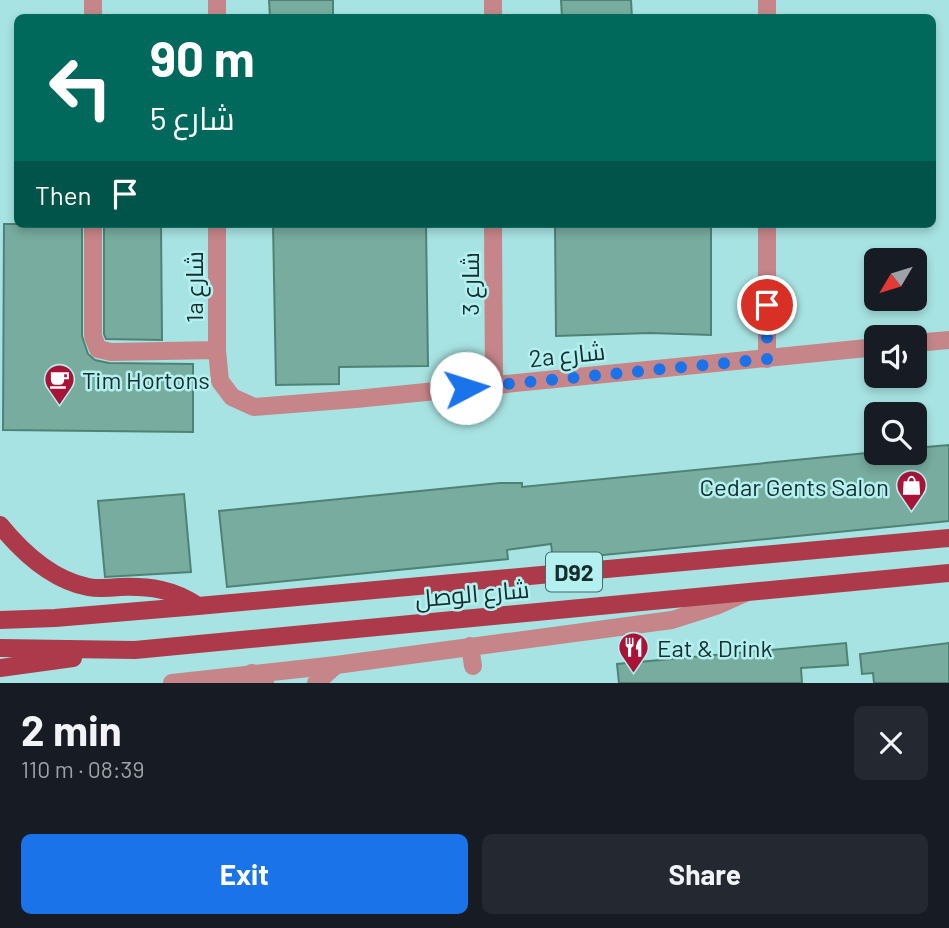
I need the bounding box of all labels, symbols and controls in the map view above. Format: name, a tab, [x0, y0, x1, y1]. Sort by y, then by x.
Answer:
text: 90 m	[150, 28, 255, 87]
icon: left	[35, 42, 126, 133]
text: شارع 5	[150, 98, 235, 136]
icon: arrive	[106, 175, 144, 213]
text: Then	[35, 179, 92, 210]
north arrow	[864, 248, 928, 312]
map controls	[864, 248, 927, 465]
street label: 1a شارع	[179, 251, 211, 323]
street label: شارع 3	[455, 252, 487, 316]
pin	[737, 275, 797, 335]
icon: arrive	[748, 286, 786, 324]
button: sound	[864, 325, 927, 388]
street label: 2a شارع	[527, 336, 607, 375]
position arrow	[429, 351, 503, 425]
cafe icon: Tim Hortons	[42, 362, 76, 406]
place label: Tim Hortons	[82, 365, 210, 394]
button: search	[864, 402, 927, 465]
shop icon: Cedar Gents Salon	[895, 469, 929, 513]
place label: Cedar Gents Salon	[699, 472, 889, 501]
road number: D92	[546, 552, 602, 592]
street label: شارع الوصل	[414, 574, 531, 615]
restaurant icon: Eat & Drink	[617, 630, 651, 674]
place label: Eat & Drink	[657, 633, 772, 662]
text: 2 min	[21, 704, 122, 754]
button: close	[854, 706, 928, 780]
text: 110 m · 08:39	[21, 755, 144, 783]
button: Exit	[21, 834, 468, 914]
button: Share	[482, 834, 928, 914]

